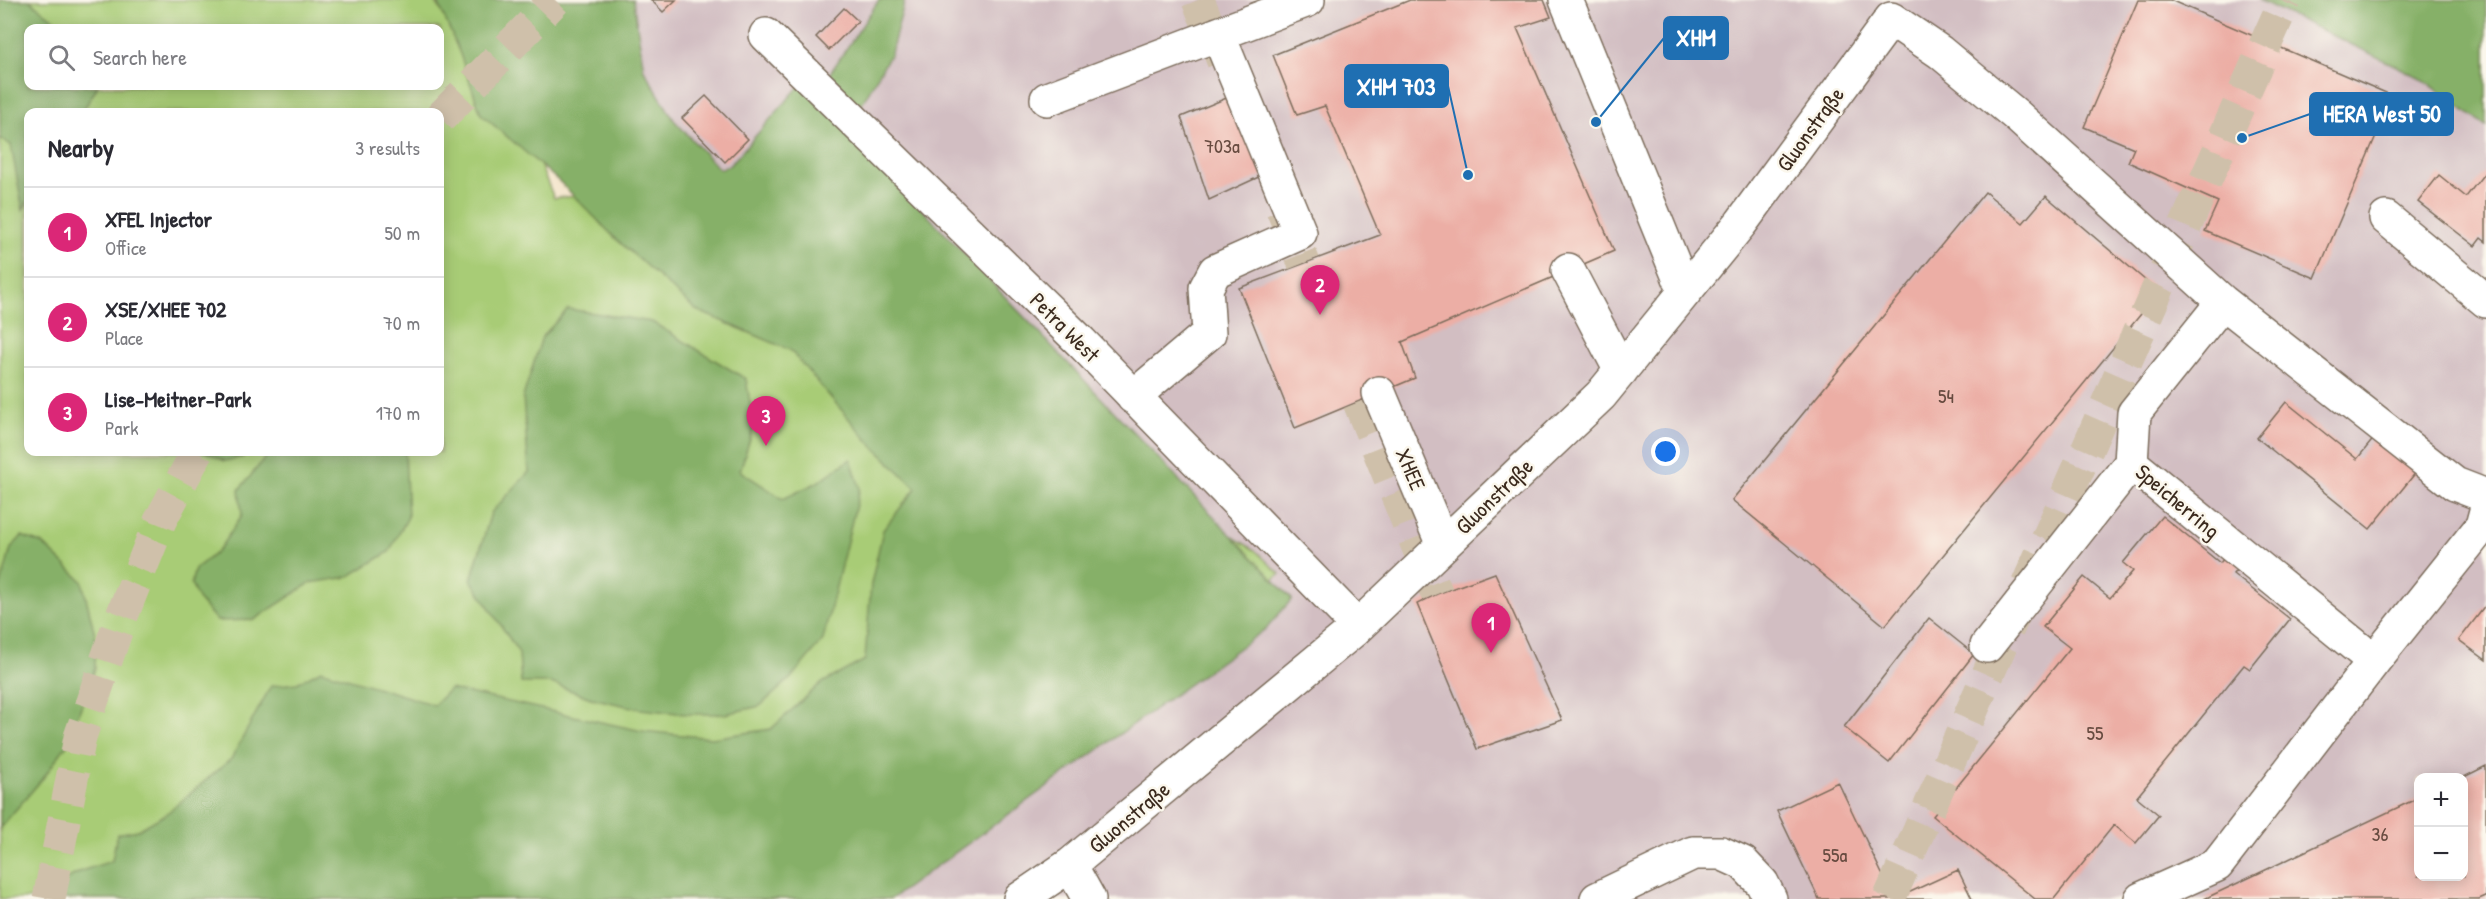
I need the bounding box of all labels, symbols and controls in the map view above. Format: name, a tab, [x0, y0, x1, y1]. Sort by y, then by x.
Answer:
callout: XHM	[1664, 17, 1728, 59]
text: XHM	[1676, 21, 1716, 53]
search box	[24, 24, 444, 90]
icon: search	[45, 41, 78, 74]
text: Search here	[93, 42, 187, 72]
callout: XHM 703	[1345, 65, 1448, 107]
text: XHM 703	[1357, 70, 1436, 102]
street label: Gluonstraße	[1769, 81, 1851, 177]
callout: HERA West 50	[2310, 93, 2453, 135]
text: HERA West 50	[2323, 97, 2441, 129]
text: Nearby	[48, 130, 114, 165]
house number: 703a	[1204, 132, 1240, 159]
text: 3 results	[355, 134, 420, 161]
text: XFEL Injector	[105, 204, 212, 234]
text: 1	[64, 219, 71, 246]
text: 50 m	[384, 219, 420, 246]
text: Office	[105, 234, 147, 261]
pin: 2	[1300, 266, 1340, 315]
street label: Petra West	[1023, 285, 1107, 369]
text: XSE/XHEE 702	[105, 294, 226, 324]
text: 2	[63, 309, 72, 336]
text: 70 m	[383, 309, 420, 336]
text: Place	[105, 324, 144, 351]
house number: 54	[1938, 382, 1954, 409]
text: Lise-Meitner-Park	[105, 384, 251, 414]
pin: 3	[746, 396, 786, 446]
text: 3	[63, 399, 72, 426]
text: 170 m	[376, 399, 420, 426]
text: Park	[105, 414, 138, 441]
your location	[1651, 437, 1680, 466]
street label: XHEE	[1389, 443, 1433, 495]
street label: Gluonstraße	[1448, 451, 1540, 541]
street label: Speicherring	[2130, 457, 2226, 545]
pin: 1	[1472, 604, 1510, 653]
house number: 55	[2087, 719, 2104, 746]
map controls	[2414, 773, 2468, 881]
button: +	[2414, 773, 2468, 827]
street label: Gluonstraße	[1082, 774, 1176, 860]
house number: 36	[2372, 820, 2388, 847]
button: −	[2414, 827, 2468, 881]
house number: 55a	[1823, 841, 1848, 868]

